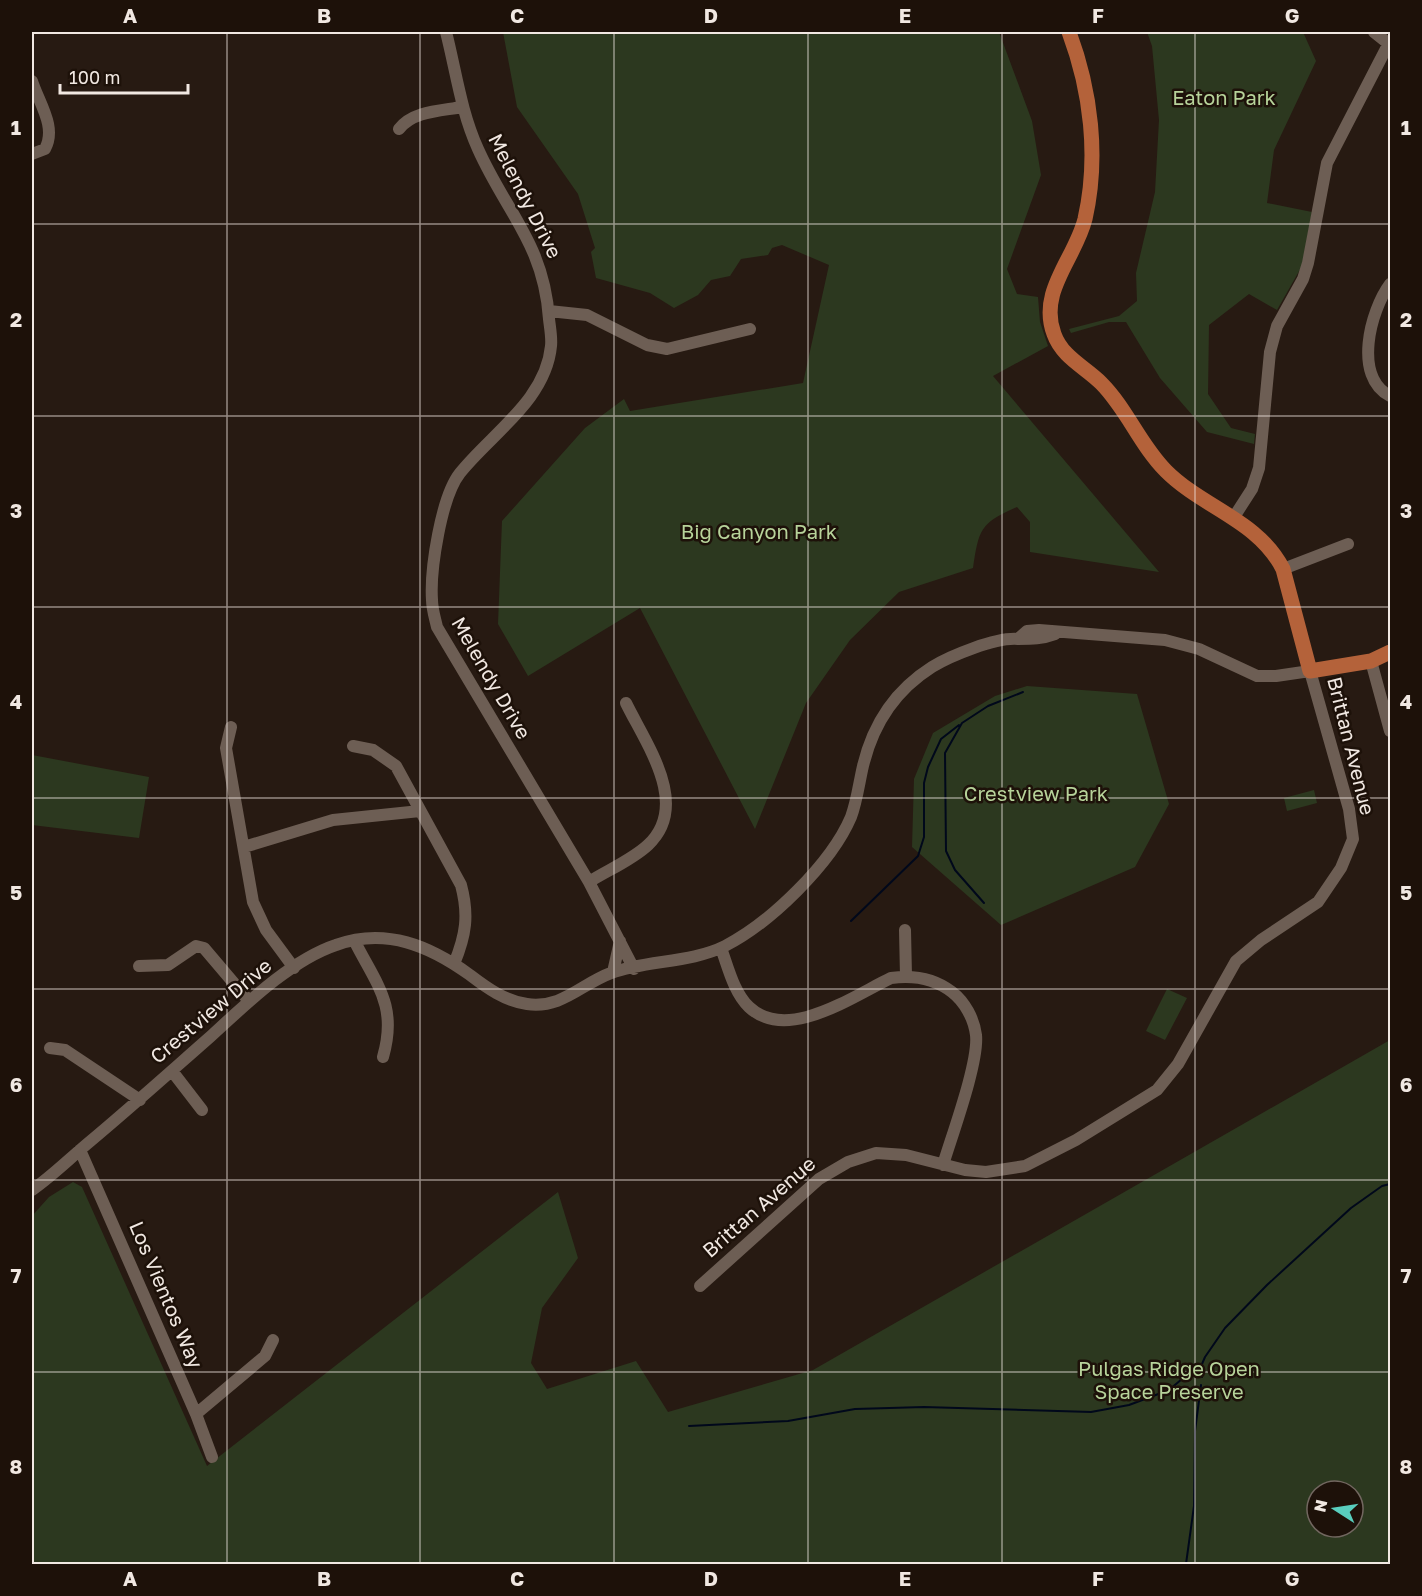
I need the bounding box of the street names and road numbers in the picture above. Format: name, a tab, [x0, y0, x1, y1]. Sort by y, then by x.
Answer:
street label: Melendy Drive	[484, 129, 568, 262]
street label: Melendy Drive	[447, 612, 537, 743]
street label: Brittan Avenue	[1323, 674, 1381, 817]
street label: Crestview Drive	[145, 953, 276, 1068]
street label: Brittan Avenue	[697, 1151, 820, 1262]
street label: Los Vientos Way	[125, 1217, 209, 1372]

